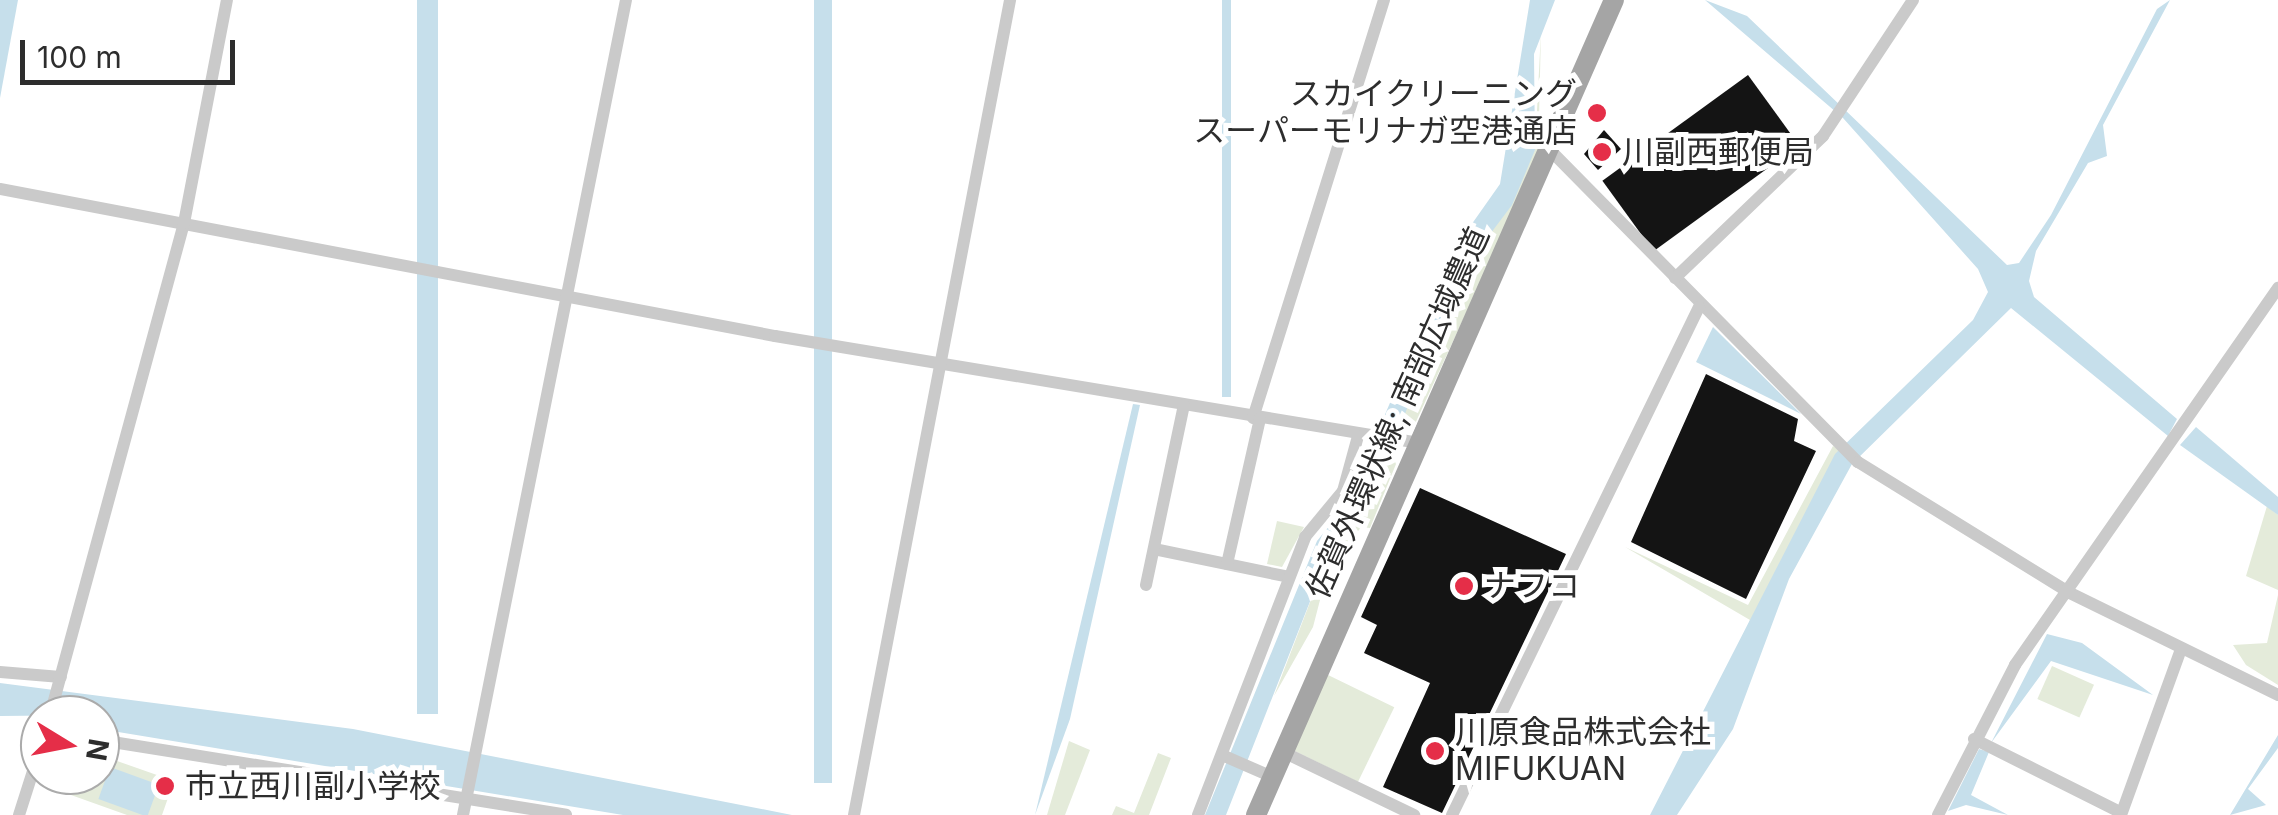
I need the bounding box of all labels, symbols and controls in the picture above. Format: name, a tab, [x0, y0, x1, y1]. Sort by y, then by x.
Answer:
scale bar	[25, 20, 240, 82]
text: 100 m	[37, 39, 122, 75]
place label: スカイクリーニング スーパーモリナガ空港通店	[1193, 76, 1577, 151]
marker: スカイクリーニング スーパーモリナガ空港通店	[1586, 102, 1608, 124]
place label: 川副西郵便局	[1622, 133, 1814, 171]
marker: 川副西郵便局	[1591, 141, 1613, 163]
street label: 佐賀外環状線; 南部広域農道	[1299, 221, 1497, 605]
place label: ナフコ	[1484, 567, 1580, 605]
marker: ナフコ	[1453, 575, 1475, 597]
north arrow	[20, 695, 120, 795]
place label: 川原食品株式会社 MIFUKUAN	[1455, 714, 1711, 789]
text: N	[79, 736, 116, 763]
marker: 川原食品株式会社 MIFUKUAN	[1424, 740, 1446, 762]
place label: 市立西川副小学校	[185, 767, 441, 805]
marker: 市立西川副小学校	[154, 775, 176, 797]

